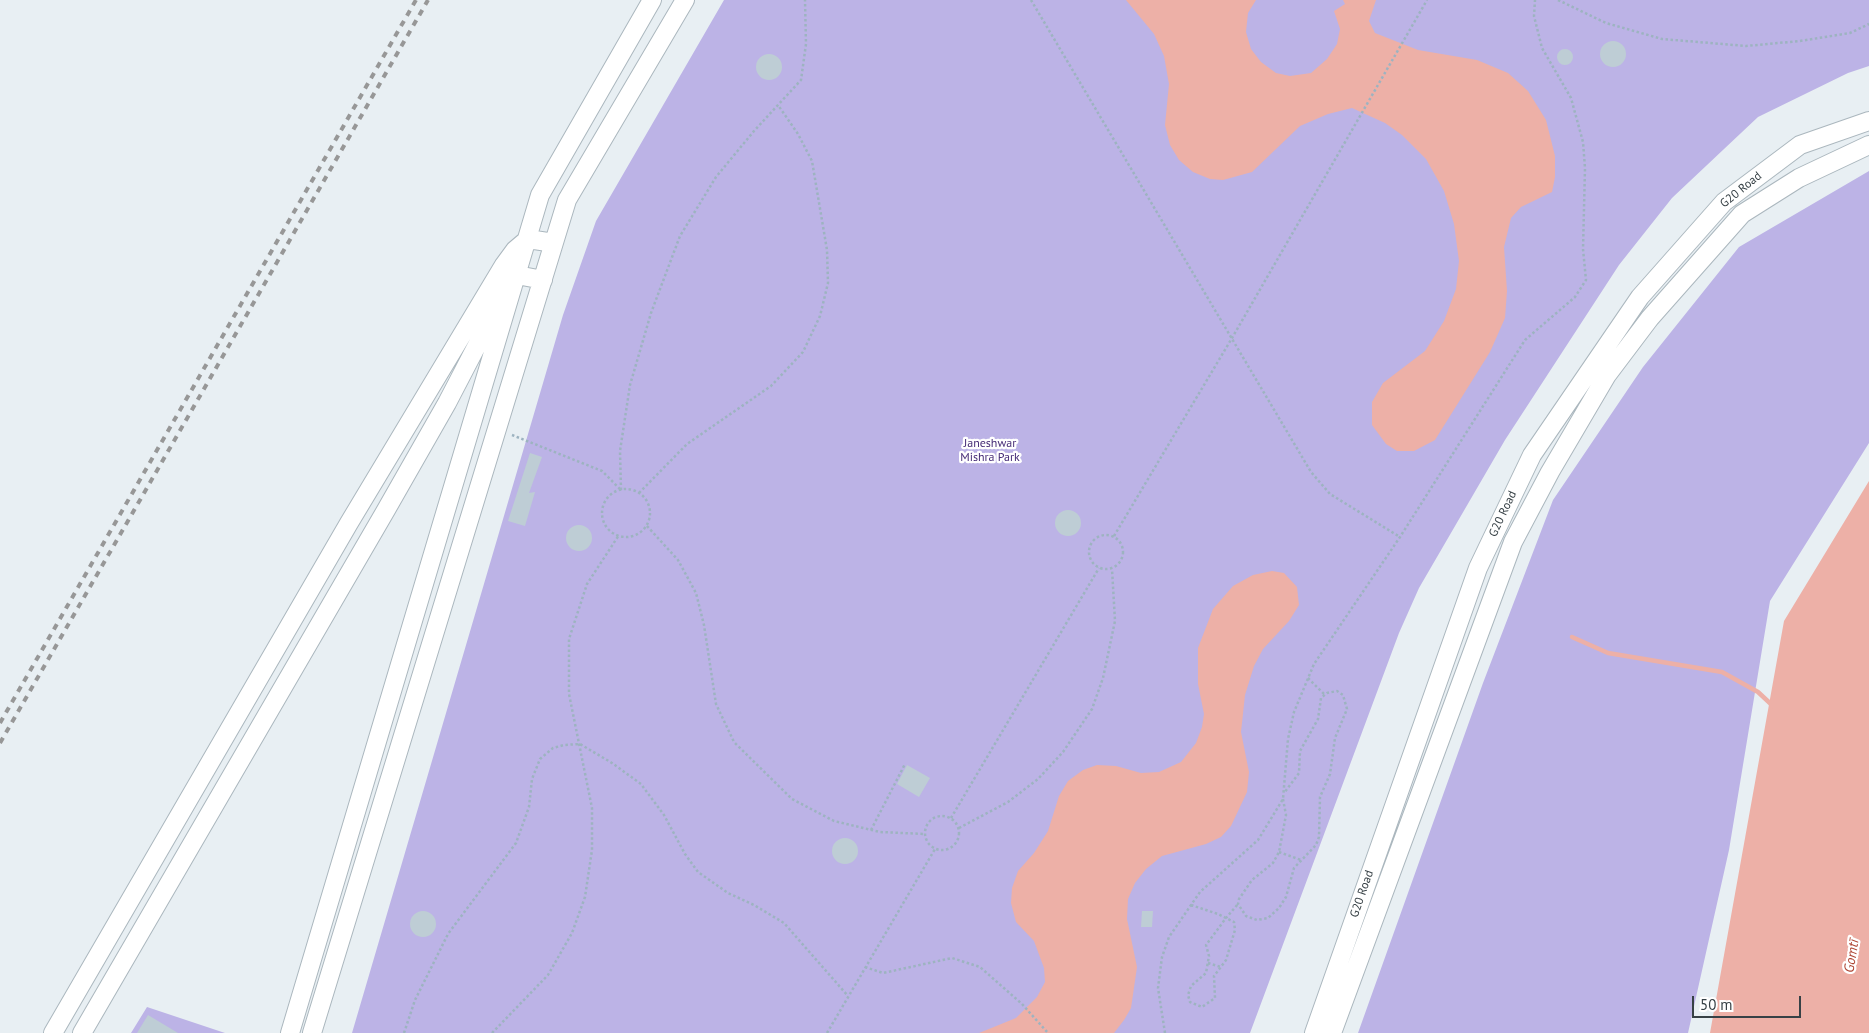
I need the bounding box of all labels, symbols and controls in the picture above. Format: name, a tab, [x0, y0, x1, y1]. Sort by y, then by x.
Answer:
street label: G20 Road	[1717, 169, 1765, 211]
park label: Janeshwar Mishra Park	[960, 437, 1020, 465]
street label: G20 Road	[1486, 489, 1520, 539]
street label: G20 Road	[1347, 868, 1377, 920]
water label: Gomtī	[1841, 938, 1863, 974]
scale bar	[1694, 986, 1803, 1018]
text: 50 m	[1700, 995, 1733, 1014]

